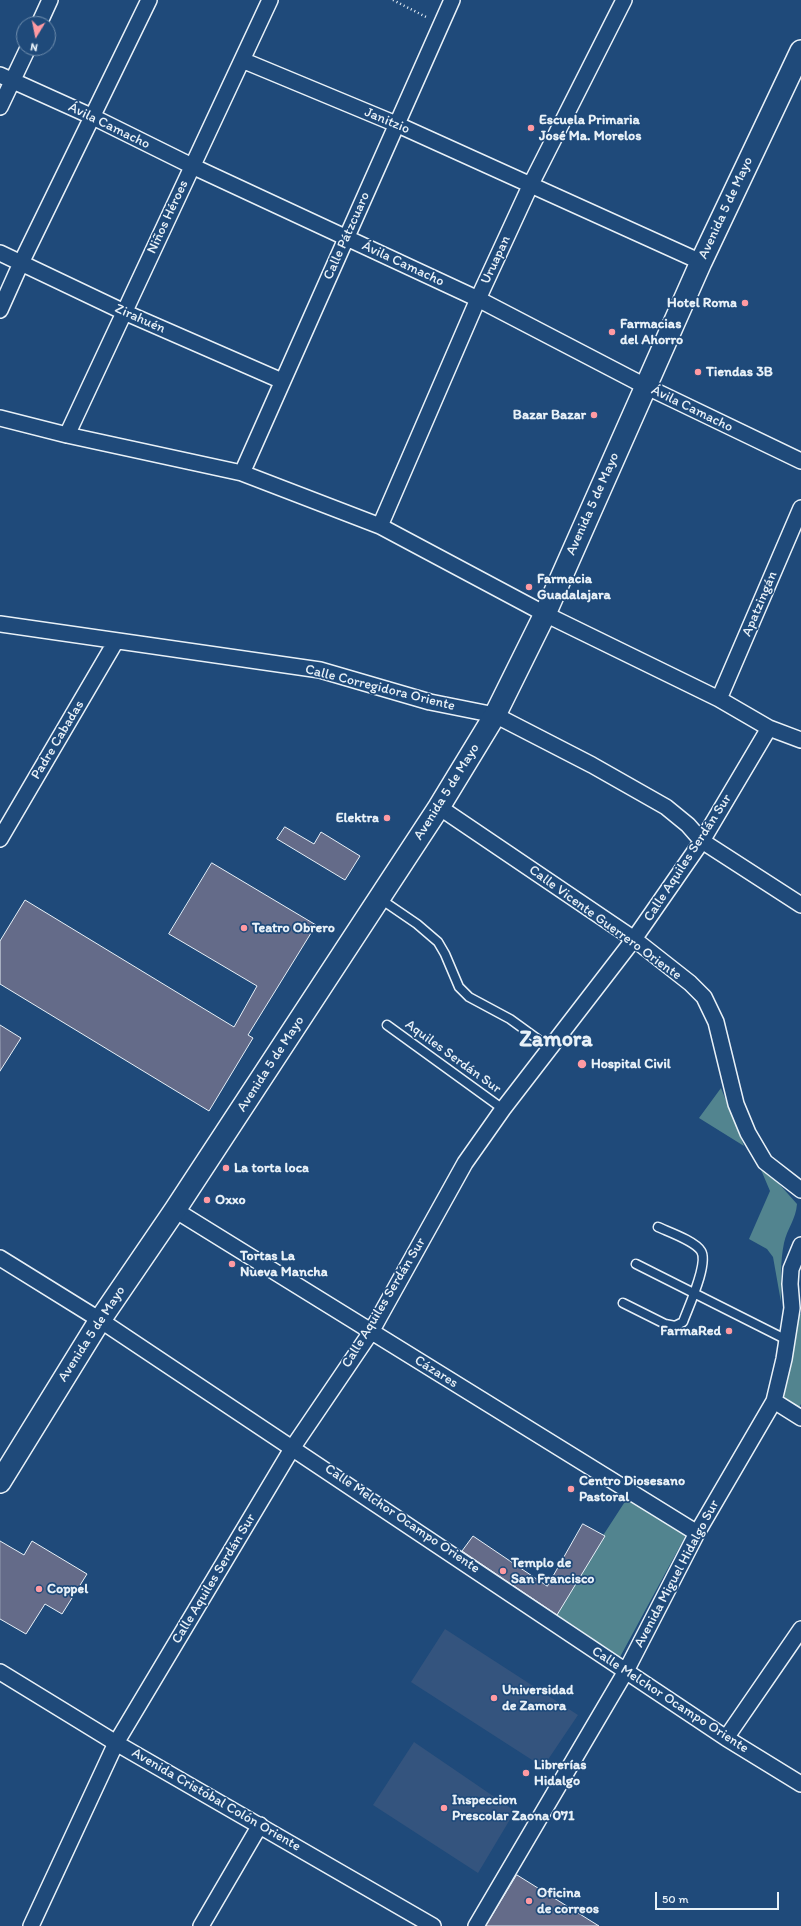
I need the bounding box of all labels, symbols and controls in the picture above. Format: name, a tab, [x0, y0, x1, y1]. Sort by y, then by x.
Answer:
north arrow	[16, 16, 56, 56]
text: N	[29, 40, 39, 54]
street label: Ávila Camacho	[65, 99, 153, 153]
street label: Janitzio	[362, 104, 412, 138]
place label: Escuela Primaria José Ma. Morelos	[539, 112, 641, 144]
marker: Escuela Primaria José Ma. Morelos	[526, 123, 536, 133]
street label: Avenida 5 de Mayo	[695, 154, 757, 262]
street label: Niños Héroes	[144, 177, 192, 257]
street label: Calle Pátzcuaro	[320, 190, 374, 282]
street label: Uruapan	[477, 233, 515, 287]
street label: Ávila Camacho	[359, 238, 447, 290]
place label: Hotel Roma	[667, 295, 737, 311]
marker: Hotel Roma	[740, 298, 750, 308]
street label: Zirahuén	[112, 300, 168, 338]
place label: Farmacias del Ahorro	[620, 316, 683, 348]
marker: Farmacias del Ahorro	[607, 327, 617, 337]
place label: Tiendas 3B	[706, 364, 773, 380]
marker: Tiendas 3B	[693, 367, 703, 377]
street label: Ávila Camacho	[648, 382, 736, 436]
place label: Bazar Bazar	[513, 407, 586, 423]
marker: Bazar Bazar	[589, 410, 599, 420]
street label: Avenida 5 de Mayo	[563, 450, 623, 558]
street label: Apatzingán	[739, 569, 781, 639]
place label: Farmacia Guadalajara	[537, 571, 611, 604]
marker: Farmacia Guadalajara	[524, 582, 534, 592]
street label: Calle Corregidora Oriente	[303, 661, 457, 715]
street label: Padre Cabadas	[28, 697, 88, 783]
street label: Avenida 5 de Mayo	[411, 741, 483, 843]
street label: Calle Aquiles Serdán Sur	[640, 791, 736, 925]
place label: Elektra	[336, 810, 379, 826]
marker: Elektra	[382, 813, 392, 823]
street label: Calle Vicente Guerrero Oriente	[525, 862, 685, 984]
place label: Teatro Obrero	[252, 920, 335, 936]
marker: Teatro Obrero	[239, 923, 249, 933]
street label: Avenida 5 de Mayo	[234, 1013, 308, 1115]
street label: Aquiles Serdán Sur	[402, 1016, 504, 1098]
district label: Zamora	[519, 1027, 593, 1053]
place label: Hospital Civil	[591, 1056, 671, 1072]
marker: Hospital Civil	[576, 1058, 588, 1070]
place label: La torta loca	[234, 1160, 309, 1176]
marker: La torta loca	[221, 1163, 231, 1173]
place label: Oxxo	[215, 1192, 246, 1208]
marker: Oxxo	[202, 1195, 212, 1205]
street label: Calle Aquiles Serdán Sur	[338, 1235, 430, 1371]
place label: Tortas La Nueva Mancha	[240, 1248, 328, 1280]
marker: Tortas La Nueva Mancha	[227, 1259, 237, 1269]
street label: Avenida 5 de Mayo	[55, 1283, 129, 1385]
place label: FarmaRed	[660, 1323, 721, 1339]
marker: FarmaRed	[724, 1326, 734, 1336]
street label: Cázares	[411, 1352, 461, 1392]
street label: Calle Melchor Ocampo Oriente	[321, 1461, 483, 1577]
place label: Centro Diosesano Pastoral	[579, 1473, 685, 1506]
marker: Centro Diosesano Pastoral	[566, 1484, 576, 1494]
street label: Avenida Miguel Hidalgo Sur	[631, 1497, 723, 1651]
street label: Calle Aquiles Serdán Sur	[168, 1511, 260, 1647]
place label: Templo de San Francisco	[511, 1555, 594, 1588]
marker: Templo de San Francisco	[498, 1566, 508, 1576]
place label: Coppel	[47, 1581, 88, 1597]
marker: Coppel	[34, 1584, 44, 1594]
street label: Calle Melchor Ocampo Oriente	[588, 1643, 752, 1757]
place label: Universidad de Zamora	[502, 1682, 574, 1714]
marker: Universidad de Zamora	[489, 1693, 499, 1703]
street label: Avenida Cristóbal Colón Oriente	[129, 1745, 303, 1855]
place label: Librerías Hidalgo	[534, 1757, 586, 1790]
marker: Librerías Hidalgo	[521, 1768, 531, 1778]
place label: Inspeccion Prescolar Zaona 071	[452, 1792, 575, 1824]
marker: Inspeccion Prescolar Zaona 071	[439, 1803, 449, 1813]
scale bar	[657, 1884, 781, 1910]
place label: Oficina de correos	[537, 1885, 599, 1918]
text: 50 m	[662, 1892, 688, 1906]
marker: Oficina de correos	[524, 1896, 534, 1906]

